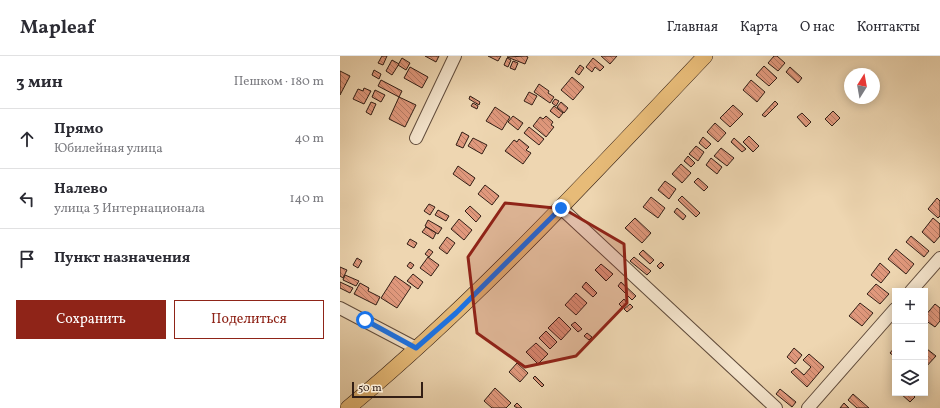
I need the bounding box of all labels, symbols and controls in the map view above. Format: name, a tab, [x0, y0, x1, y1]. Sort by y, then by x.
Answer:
text: Mapleaf	[20, 15, 95, 41]
text: Главная	[667, 18, 718, 37]
text: Карта	[740, 18, 778, 37]
text: О нас	[800, 18, 835, 37]
text: Контакты	[857, 18, 920, 37]
north arrow	[844, 68, 880, 104]
text: 3 мин	[16, 71, 63, 94]
text: Пешком · 180 m	[234, 73, 324, 91]
text: Прямо	[54, 119, 103, 140]
icon: ahead	[16, 128, 38, 150]
text: 40 m	[295, 130, 324, 148]
text: Юбилейная улица	[54, 140, 163, 158]
text: Налево	[54, 179, 108, 200]
icon: left	[16, 188, 38, 210]
text: 140 m	[290, 190, 324, 208]
route end	[552, 199, 570, 217]
text: улица 3 Интернационала	[54, 200, 205, 218]
icon: arrive	[16, 248, 38, 270]
text: Пункт назначения	[54, 248, 190, 269]
map controls	[892, 288, 928, 396]
button: +	[892, 288, 928, 324]
button: Сохранить	[16, 300, 166, 339]
button: Поделиться	[174, 300, 324, 339]
route start	[356, 311, 374, 329]
button: −	[892, 324, 928, 360]
button: layers	[892, 360, 928, 396]
scale bar	[352, 380, 423, 399]
text: 50 m	[358, 381, 382, 396]

